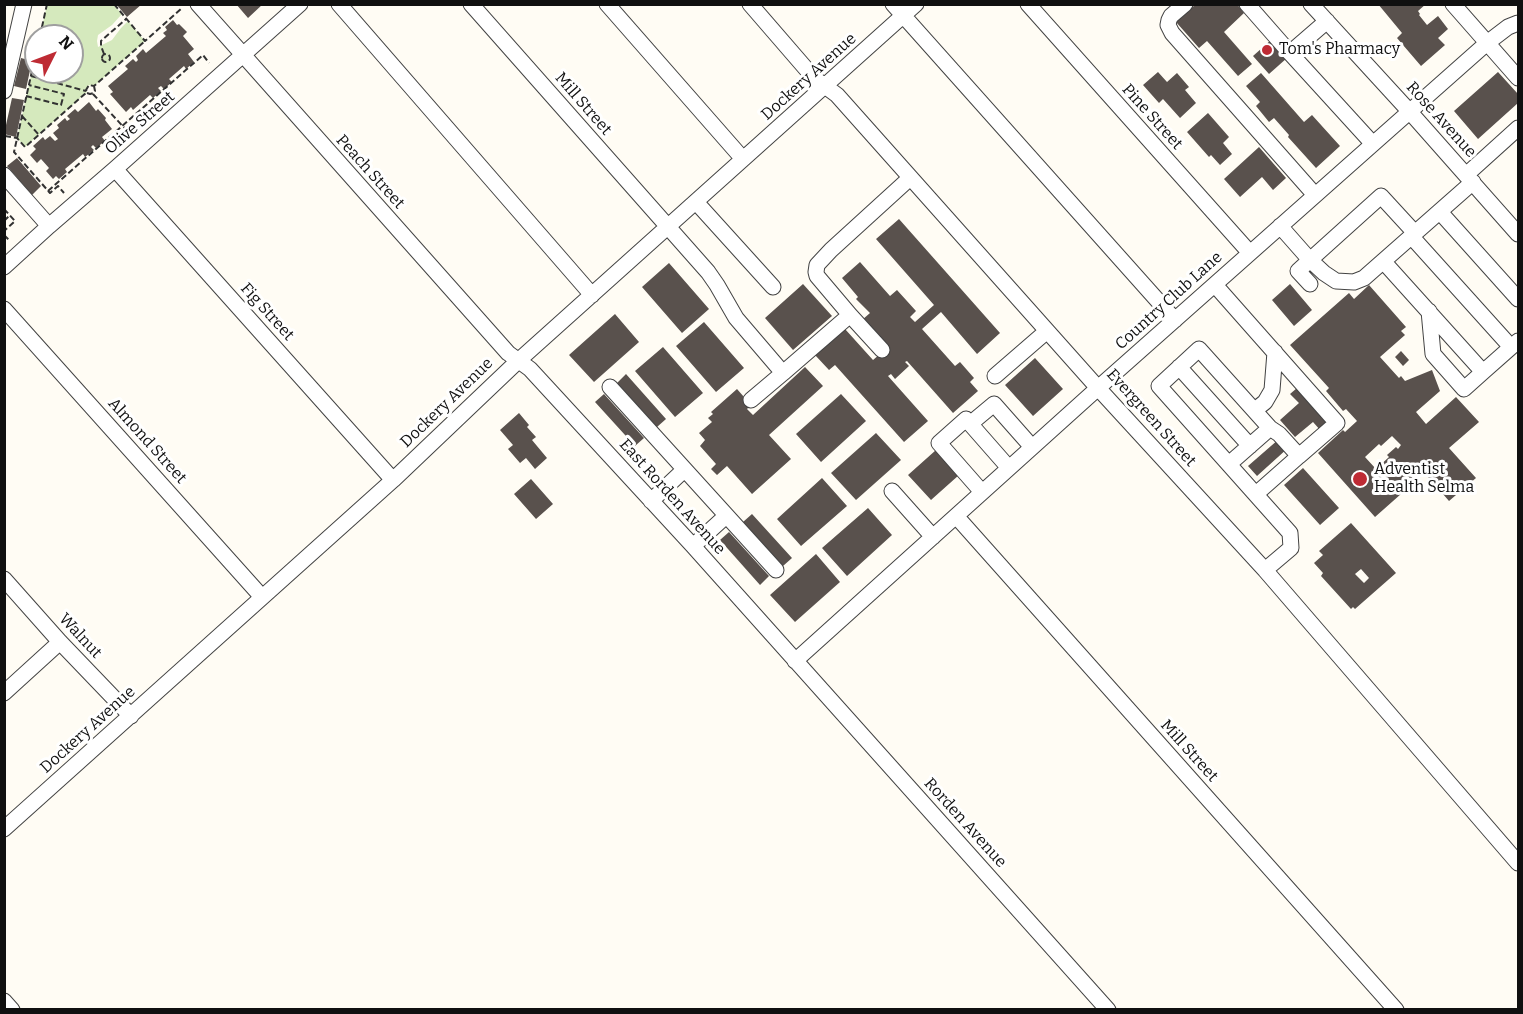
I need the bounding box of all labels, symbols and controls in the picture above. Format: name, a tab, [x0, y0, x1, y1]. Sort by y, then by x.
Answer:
north arrow	[24, 24, 84, 84]
street label: Dockery Avenue	[758, 29, 860, 125]
text: N	[55, 32, 77, 54]
place label: Tom's Pharmacy	[1279, 40, 1400, 60]
marker: Tom's Pharmacy	[1260, 43, 1274, 57]
street label: Mill Street	[551, 69, 615, 139]
street label: Rose Avenue	[1402, 78, 1480, 162]
street label: Pine Street	[1118, 80, 1186, 154]
street label: Olive Street	[101, 87, 179, 159]
street label: Peach Street	[332, 131, 408, 213]
street label: Country Club Lane	[1112, 248, 1226, 354]
street label: Fig Street	[236, 279, 298, 345]
street label: Dockery Avenue	[397, 354, 497, 452]
street label: Evergreen Street	[1102, 365, 1200, 471]
street label: Almond Street	[104, 394, 190, 488]
street label: East Rorden Avenue	[615, 435, 729, 559]
place label: Adventist Health Selma	[1374, 460, 1474, 498]
marker: Adventist Health Selma	[1351, 470, 1369, 488]
street label: Walnut	[54, 610, 106, 662]
street label: Dockery Avenue	[37, 682, 139, 778]
street label: Mill Street	[1156, 716, 1222, 786]
street label: Rorden Avenue	[920, 774, 1010, 872]

